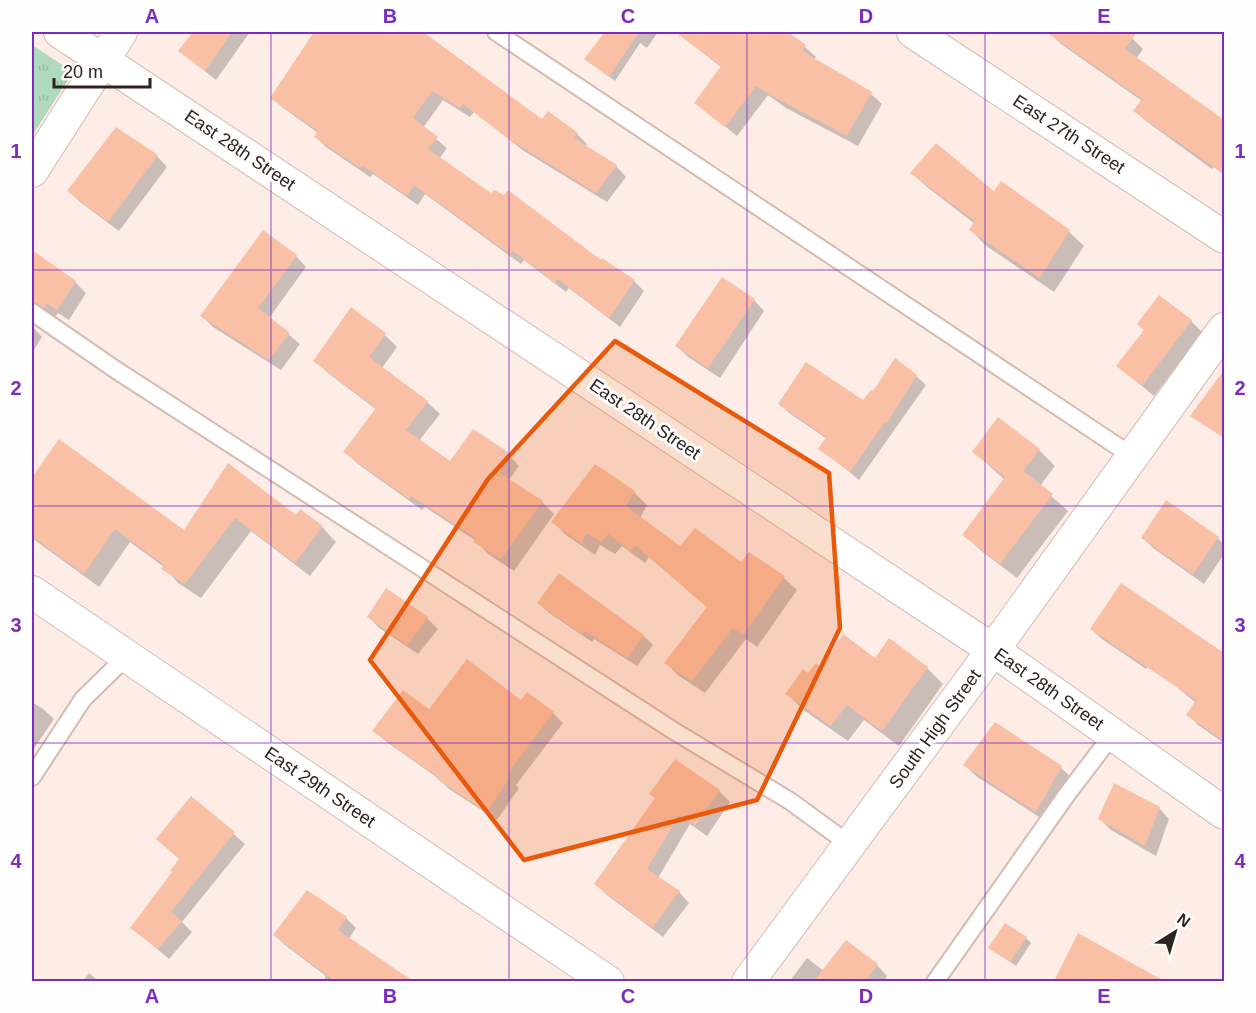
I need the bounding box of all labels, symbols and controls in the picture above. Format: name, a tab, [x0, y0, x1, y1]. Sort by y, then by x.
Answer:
text: A	[145, 5, 159, 27]
text: B	[383, 5, 397, 27]
text: C	[621, 5, 635, 27]
text: D	[859, 5, 873, 27]
text: E	[1097, 5, 1111, 27]
scale bar	[54, 51, 150, 89]
text: 20 m	[63, 62, 103, 82]
street label: East 27th Street	[1009, 90, 1129, 178]
street label: East 28th Street	[181, 106, 299, 194]
text: 1	[10, 140, 22, 162]
text: 1	[1234, 140, 1246, 162]
street label: East 28th Street	[586, 375, 704, 463]
text: 2	[10, 377, 22, 399]
text: 2	[1234, 377, 1246, 399]
text: 3	[10, 614, 22, 636]
text: 3	[1234, 614, 1246, 636]
street label: East 28th Street	[990, 644, 1108, 734]
street label: South High Street	[885, 666, 985, 792]
street label: East 29th Street	[261, 743, 379, 831]
text: 4	[10, 850, 22, 872]
text: 4	[1234, 850, 1246, 872]
north arrow	[1145, 902, 1205, 962]
text: N	[1174, 910, 1193, 931]
text: A	[145, 985, 159, 1007]
text: B	[383, 985, 397, 1007]
text: C	[621, 985, 635, 1007]
text: D	[859, 985, 873, 1007]
text: E	[1097, 985, 1111, 1007]

